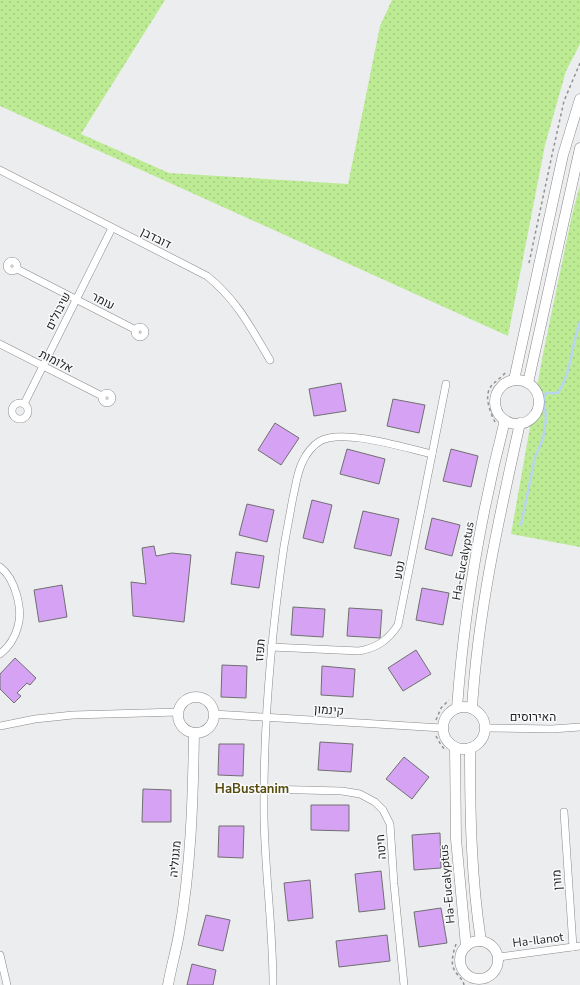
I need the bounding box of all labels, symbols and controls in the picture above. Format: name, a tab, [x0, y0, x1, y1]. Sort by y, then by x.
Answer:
street label: דובדבן	[138, 224, 174, 252]
street label: עומר	[89, 288, 117, 314]
street label: שיבולים	[42, 289, 74, 333]
street label: אלומות	[36, 346, 76, 376]
street label: Ha-Eucalyptus	[448, 520, 478, 601]
street label: נטע	[389, 559, 409, 581]
street label: תפוז	[251, 638, 269, 662]
street label: קינמון	[313, 701, 345, 719]
street label: האירוסים	[510, 709, 556, 725]
district label: HaBustanim	[215, 780, 289, 798]
street label: חיטה	[372, 834, 390, 860]
street label: מגנוליה	[165, 840, 185, 878]
street label: Ha-Eucalyptus	[436, 844, 458, 924]
street label: מורן	[548, 869, 566, 891]
street label: Ha-Ilanot	[512, 929, 565, 951]

